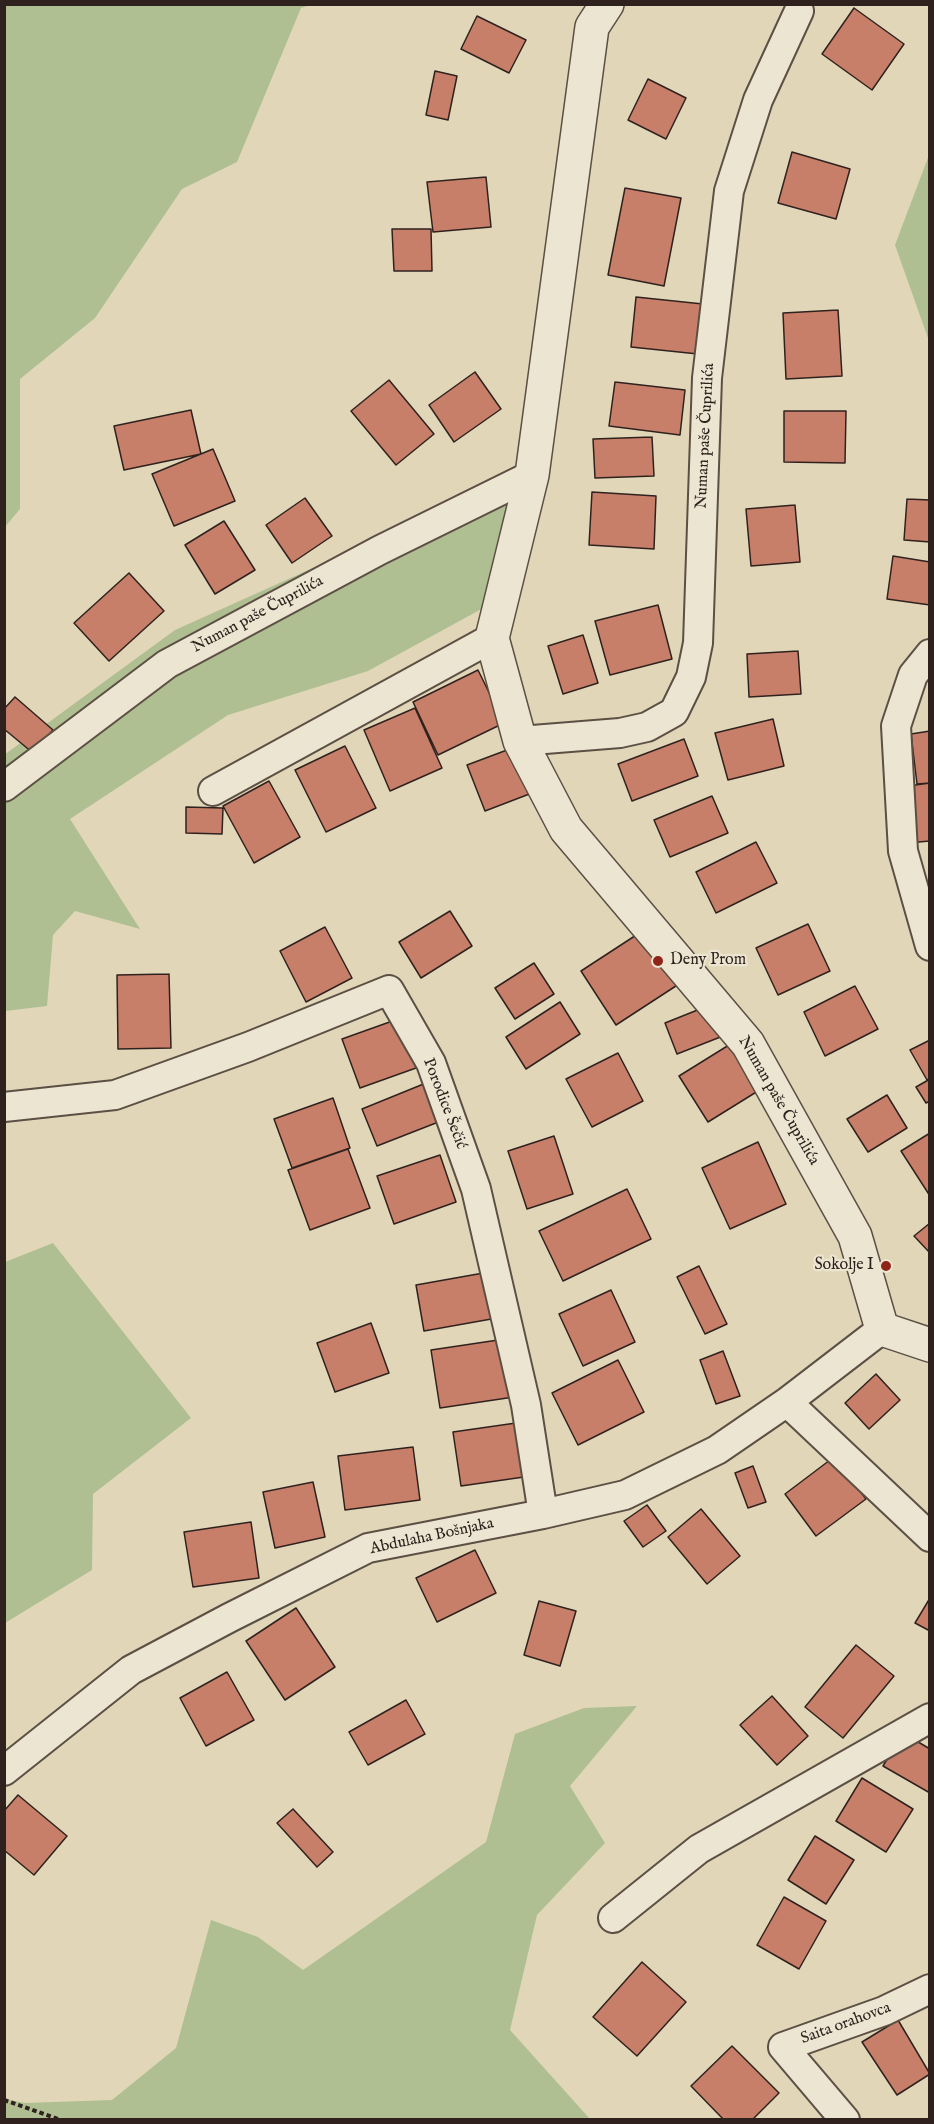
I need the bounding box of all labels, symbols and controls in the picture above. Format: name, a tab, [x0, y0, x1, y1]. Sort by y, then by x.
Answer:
street label: Numan paše Čuprilića	[693, 363, 719, 509]
street label: Numan paše Čuprilića	[189, 572, 327, 658]
place label: Deny Prom	[670, 951, 746, 971]
marker: Deny Prom	[651, 954, 665, 968]
street label: Numan paše Čuprilića	[733, 1033, 823, 1169]
street label: Porodice Šečić	[418, 1056, 470, 1152]
place label: Sokolje I	[814, 1256, 874, 1276]
marker: Sokolje I	[879, 1259, 893, 1273]
street label: Abdulaha Bošnjaka	[368, 1515, 496, 1559]
street label: Saita orahovca	[798, 1999, 894, 2049]

